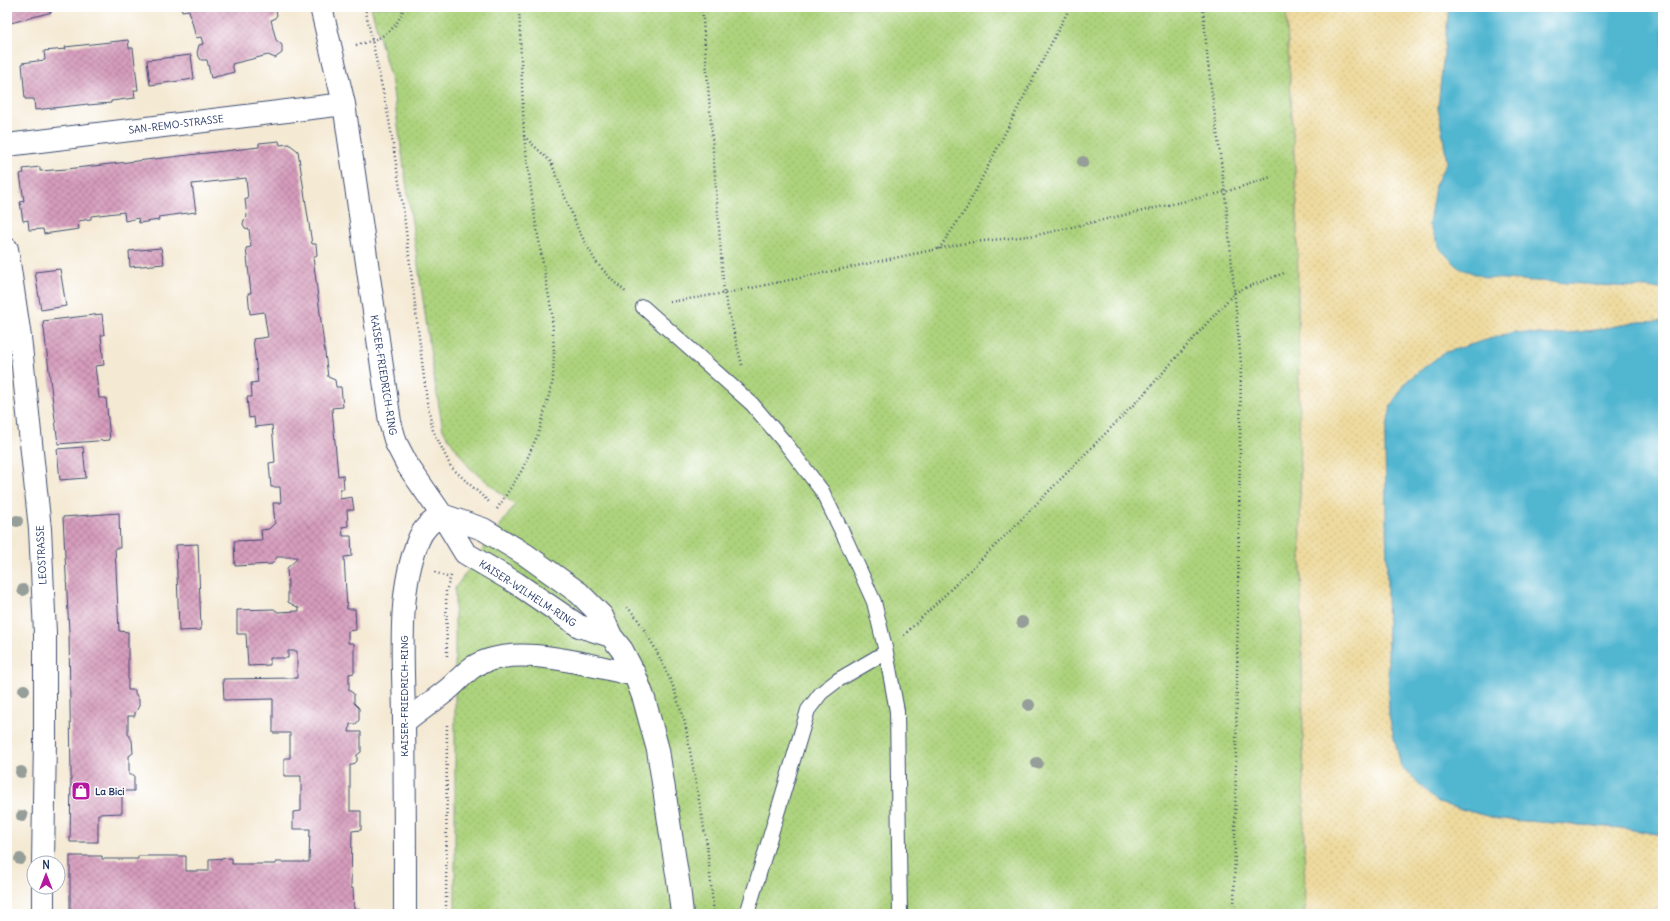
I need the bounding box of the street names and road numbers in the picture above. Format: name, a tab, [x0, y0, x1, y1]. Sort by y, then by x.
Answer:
street label: SAN-REMO-STRASSE	[128, 112, 225, 137]
street label: KAISER-FRIEDRICH-RING	[368, 314, 399, 436]
street label: LEOSTRASSE	[33, 525, 50, 585]
street label: KAISER-WILHELM-RING	[477, 557, 579, 630]
street label: KAISER-FRIEDRICH-RING	[398, 635, 411, 757]

